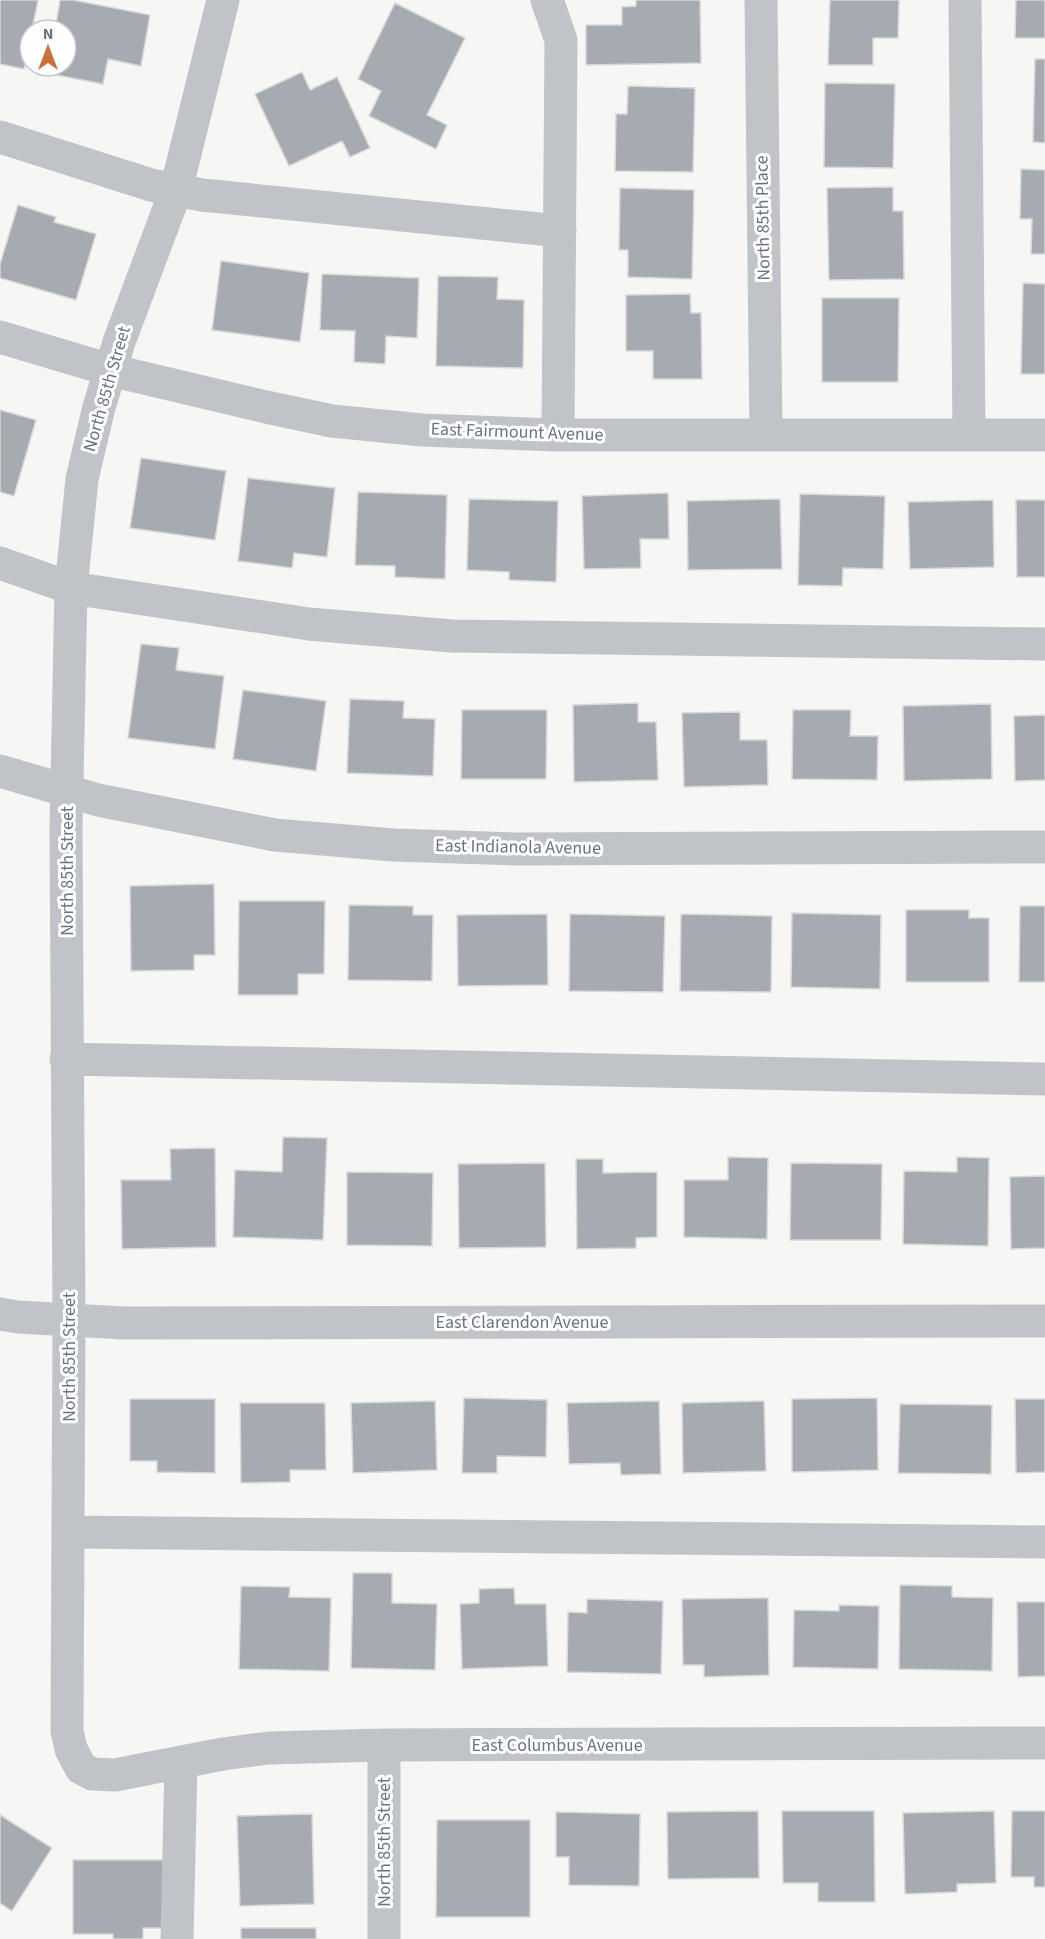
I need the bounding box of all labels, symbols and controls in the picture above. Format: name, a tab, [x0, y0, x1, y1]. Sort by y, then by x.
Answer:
north arrow	[18, 18, 78, 78]
text: N	[43, 23, 53, 45]
street label: North 85th Place	[749, 155, 777, 281]
street label: North 85th Street	[77, 323, 137, 455]
street label: East Fairmount Avenue	[430, 416, 604, 448]
street label: North 85th Street	[55, 806, 80, 936]
street label: East Indianola Avenue	[435, 833, 601, 861]
street label: North 85th Street	[57, 1292, 82, 1422]
street label: East Clarendon Avenue	[436, 1310, 609, 1335]
street label: East Columbus Avenue	[471, 1733, 643, 1758]
street label: North 85th Street	[372, 1777, 397, 1907]

